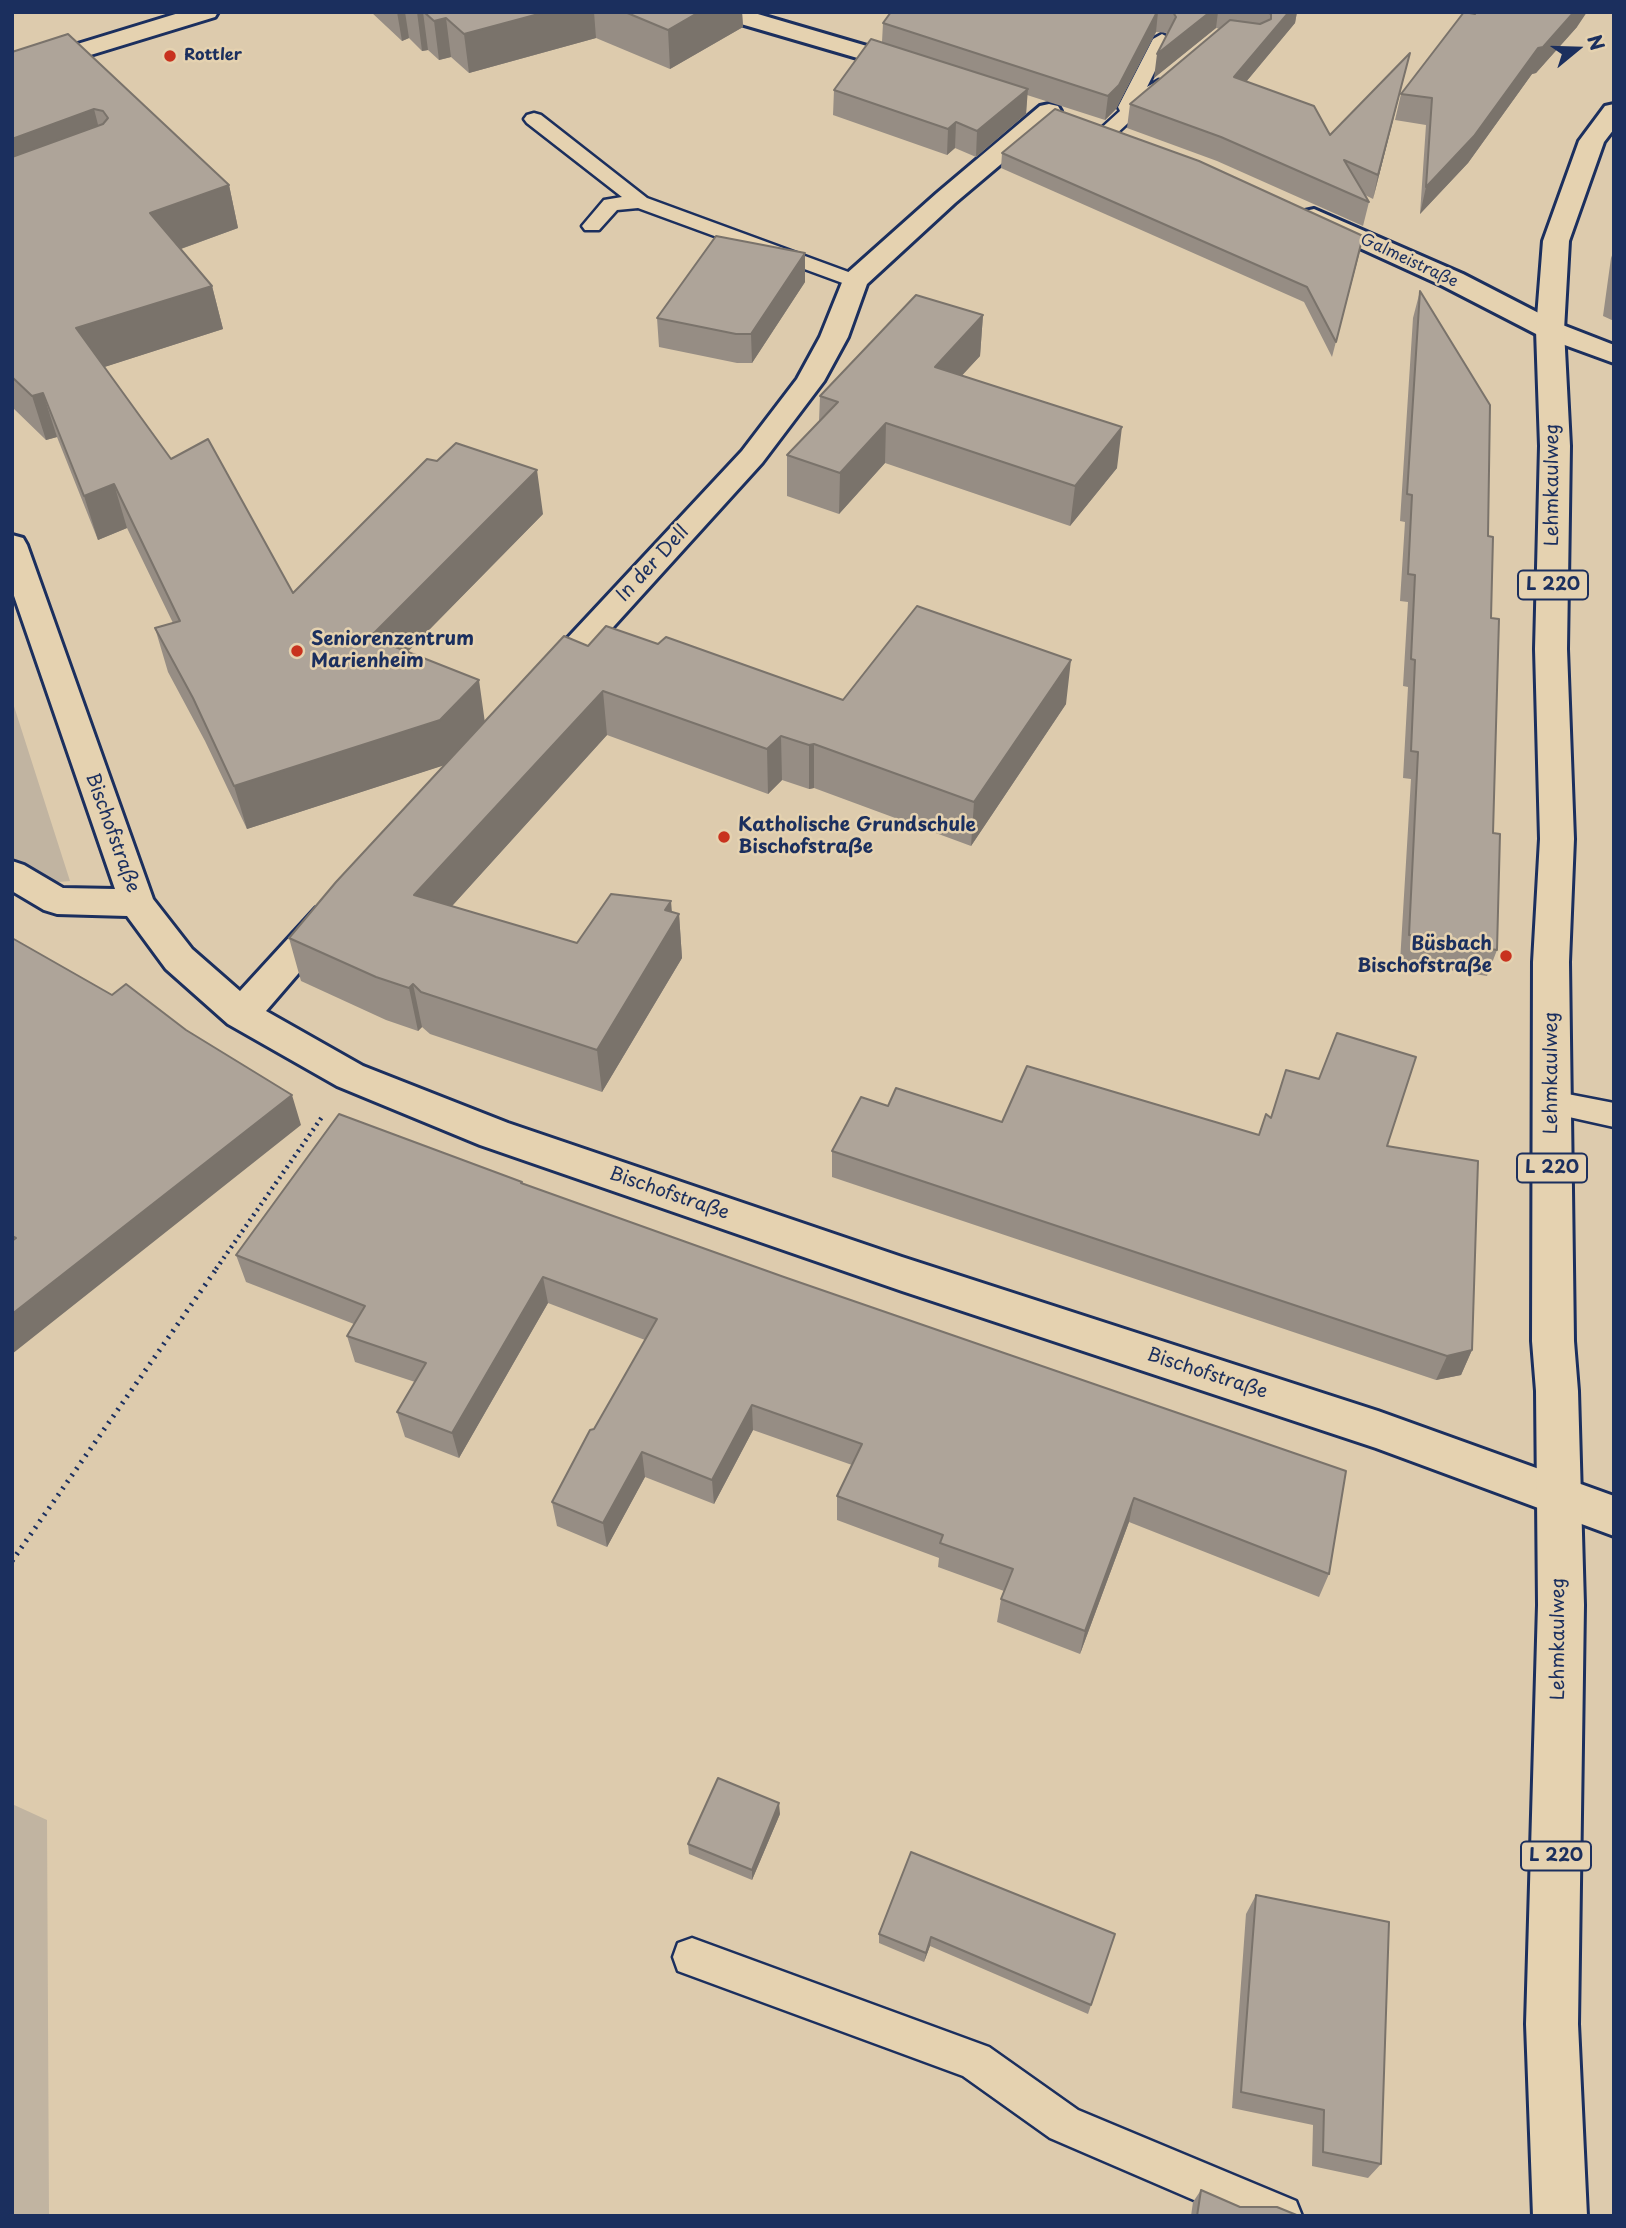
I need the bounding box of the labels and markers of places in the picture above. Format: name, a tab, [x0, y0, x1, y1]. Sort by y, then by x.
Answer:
place label: Rottler	[184, 46, 242, 66]
marker: Rottler	[162, 48, 178, 64]
place label: Seniorenzentrum Marienheim	[311, 629, 474, 673]
marker: Seniorenzentrum Marienheim	[289, 643, 305, 659]
place label: Katholische Grundschule Bischofstraße	[738, 815, 976, 859]
marker: Katholische Grundschule Bischofstraße	[716, 829, 732, 845]
place label: Büsbach Bischofstraße	[1357, 934, 1492, 978]
marker: Büsbach Bischofstraße	[1498, 948, 1514, 964]

